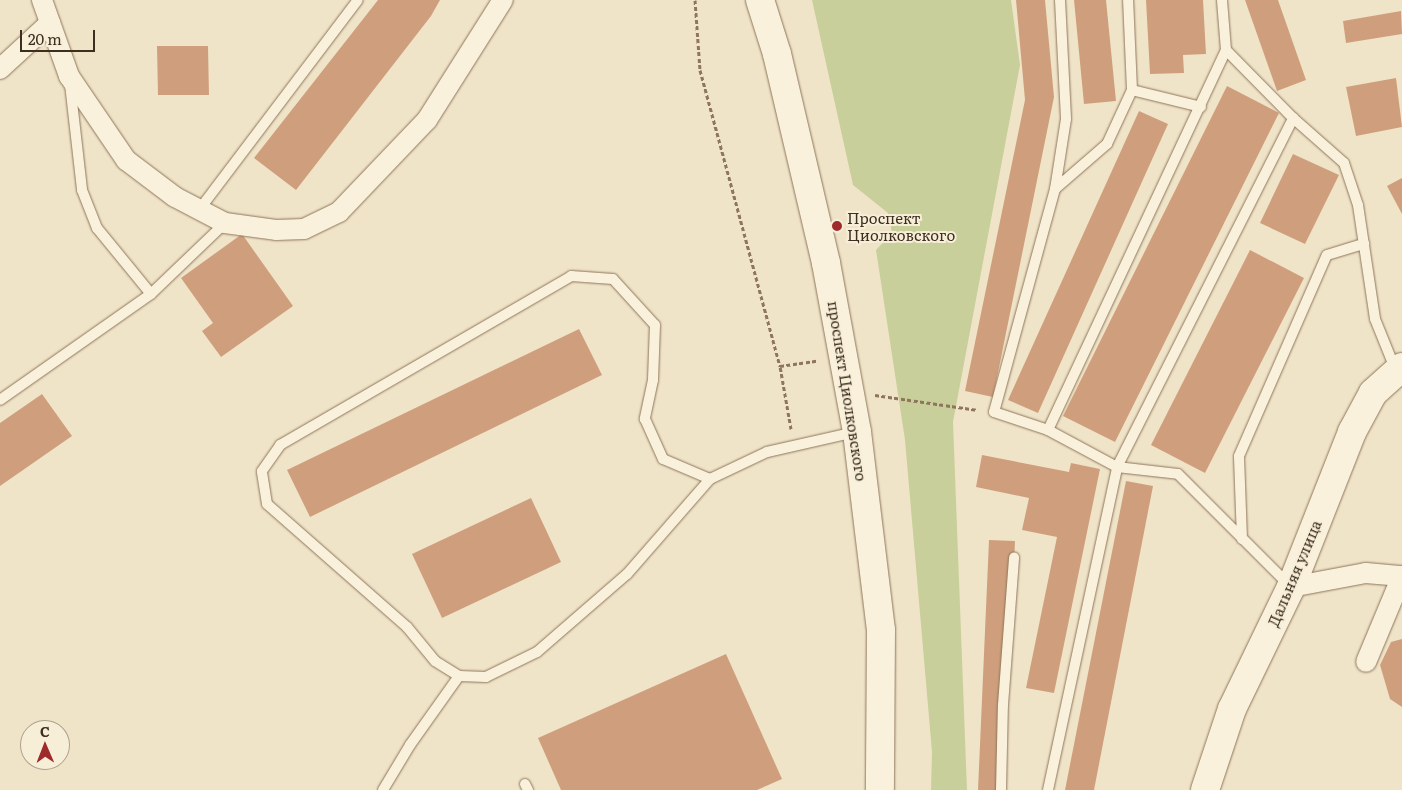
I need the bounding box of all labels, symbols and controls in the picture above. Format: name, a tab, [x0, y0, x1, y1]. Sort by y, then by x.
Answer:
scale bar	[22, 20, 98, 52]
text: 20 m	[28, 27, 62, 50]
place label: Проспект Циолковского	[847, 208, 955, 243]
marker: Проспект Циолковского	[831, 220, 843, 232]
street label: проспект Циолковского	[825, 300, 871, 482]
street label: Дальняя улица	[1263, 517, 1325, 629]
north arrow	[20, 720, 70, 770]
text: С	[40, 721, 50, 741]

